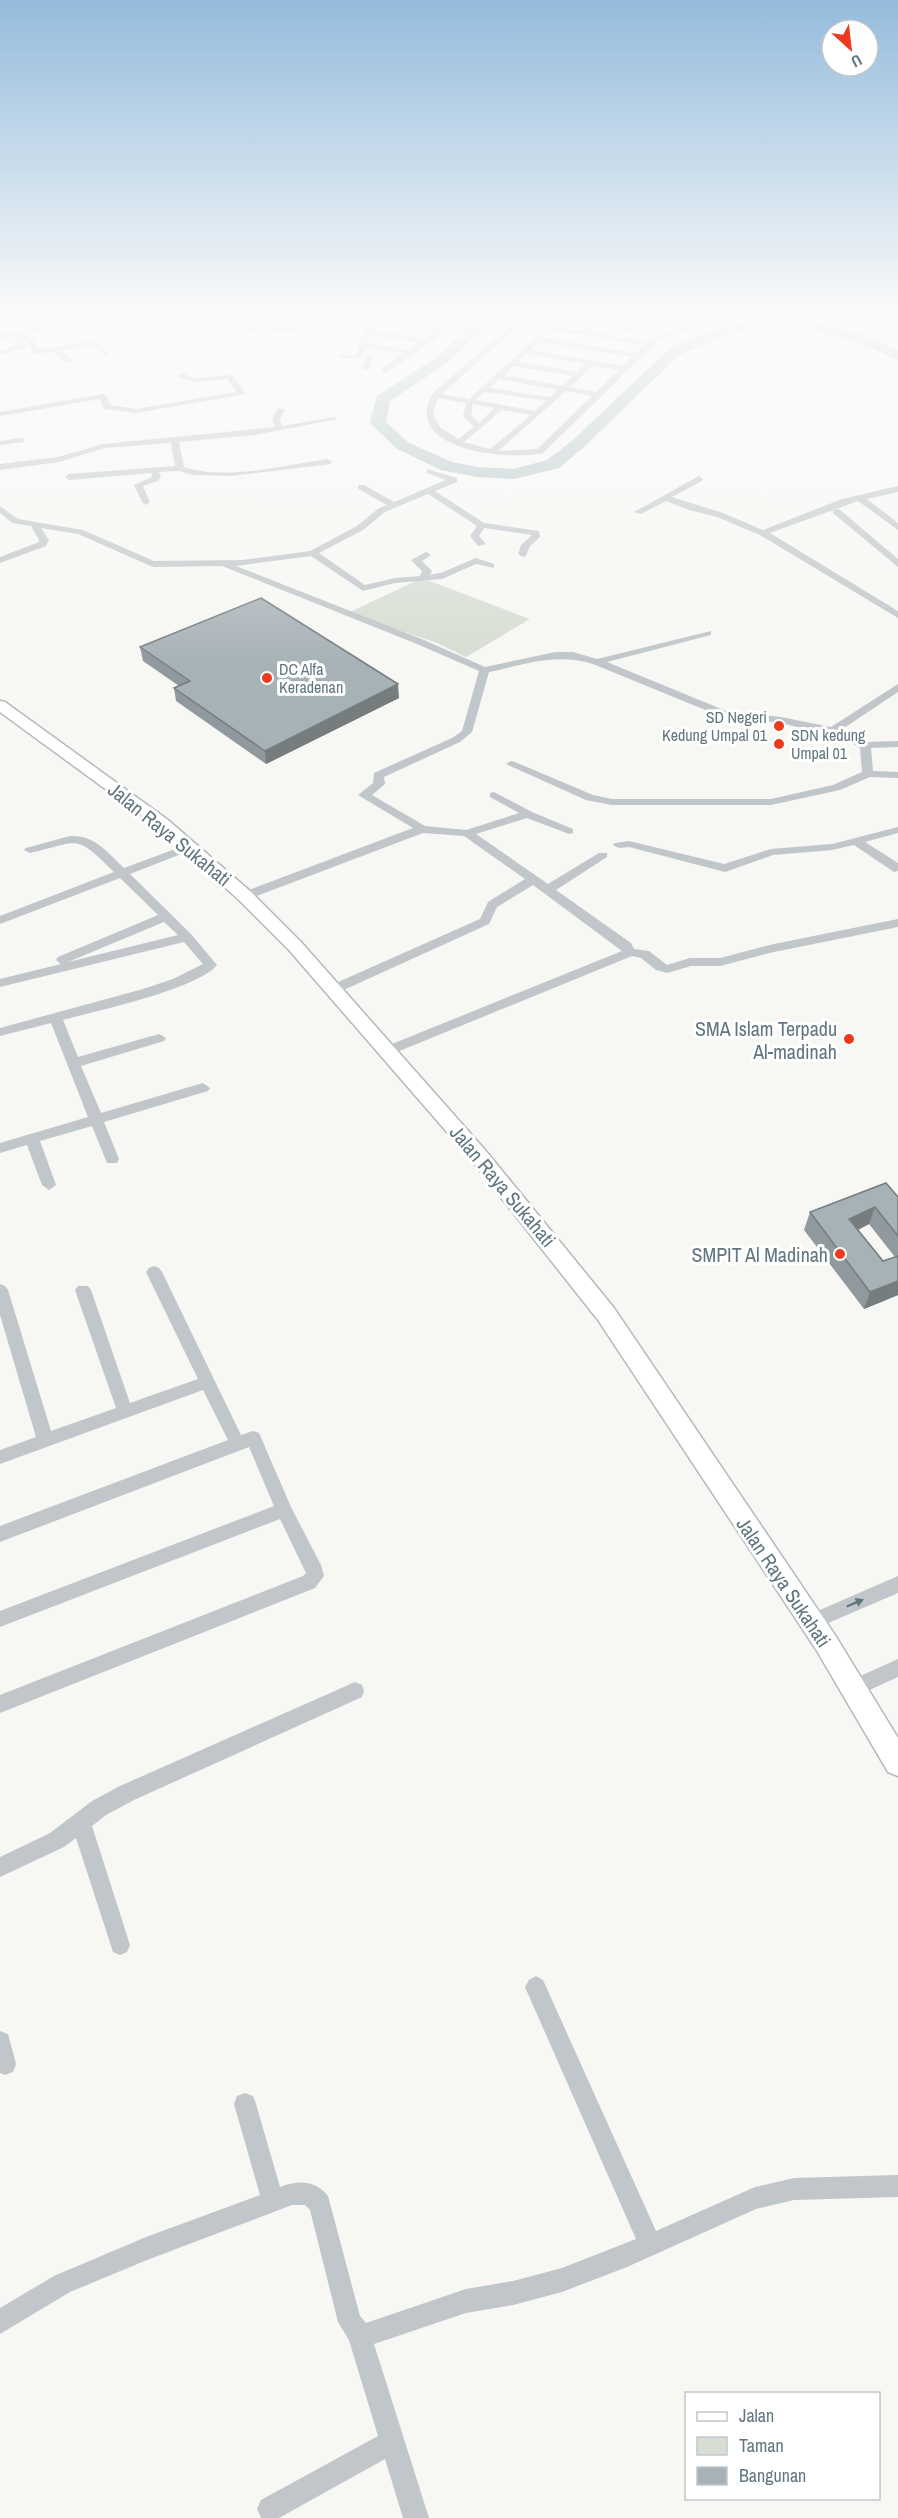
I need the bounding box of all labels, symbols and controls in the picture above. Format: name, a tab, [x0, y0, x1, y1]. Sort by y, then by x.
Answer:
north arrow	[820, 18, 880, 78]
text: U	[848, 49, 866, 73]
place label: DC Alfa Keradenan	[279, 658, 343, 698]
marker: DC Alfa Keradenan	[260, 671, 274, 685]
place label: SD Negeri Kedung Umpal 01	[662, 706, 768, 746]
marker: SD Negeri Kedung Umpal 01	[772, 719, 786, 733]
place label: SDN kedung Umpal 01	[791, 724, 866, 764]
marker: SDN kedung Umpal 01	[772, 737, 786, 751]
street label: Jalan Raya Sukahati	[103, 776, 237, 892]
place label: SMA Islam Terpadu Al-madinah	[695, 1015, 837, 1065]
marker: SMA Islam Terpadu Al-madinah	[842, 1032, 856, 1046]
street label: Jalan Raya Sukahati	[444, 1119, 562, 1253]
place label: SMPIT Al Madinah	[692, 1241, 828, 1268]
marker: SMPIT Al Madinah	[833, 1247, 847, 1261]
street label: Jalan Raya Sukahati	[730, 1512, 838, 1652]
one-way arrow	[846, 1598, 864, 1607]
legend	[685, 2392, 880, 2500]
text: Jalan	[739, 2403, 774, 2428]
text: Taman	[739, 2433, 784, 2458]
text: Bangunan	[739, 2463, 806, 2488]

